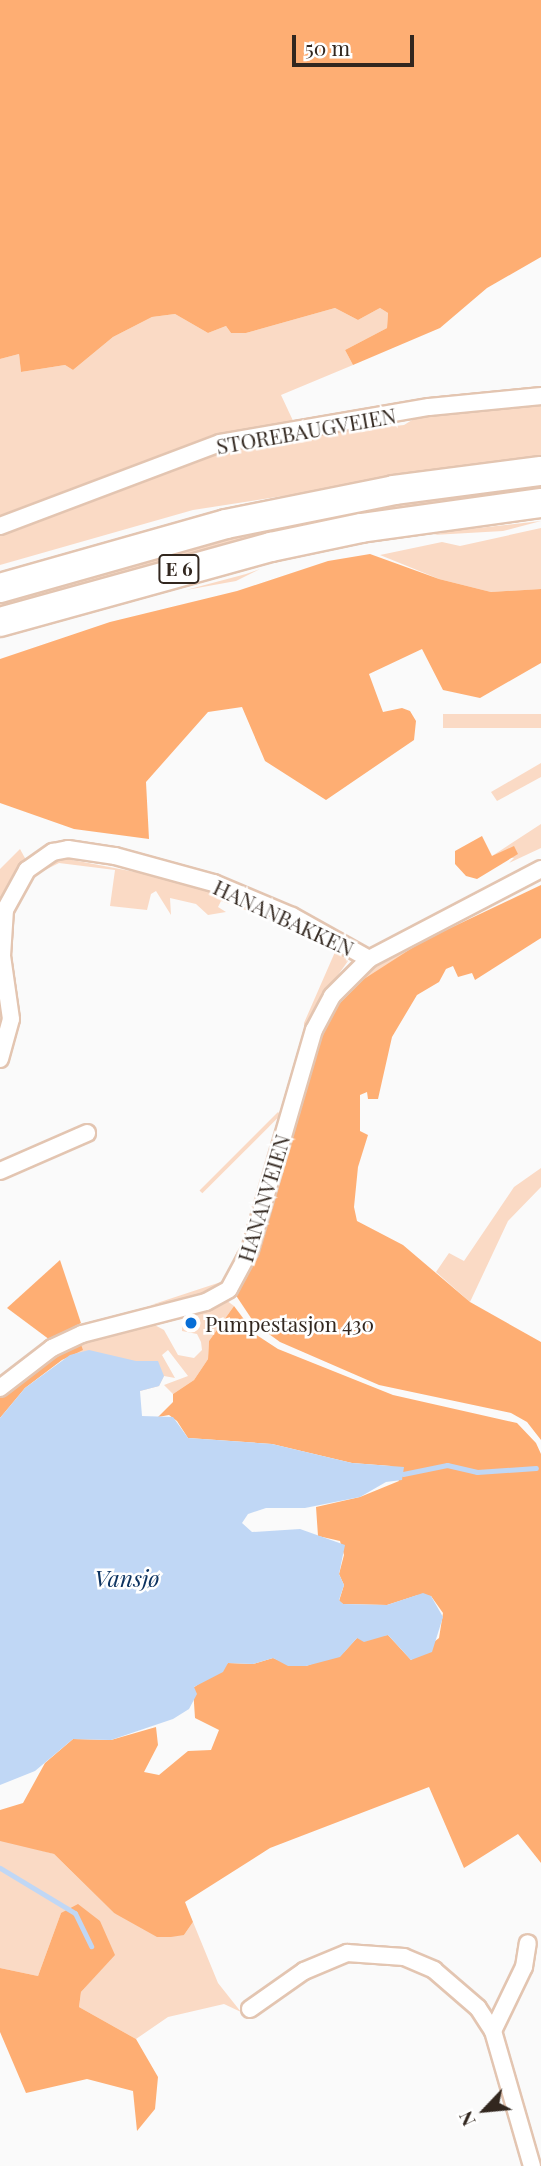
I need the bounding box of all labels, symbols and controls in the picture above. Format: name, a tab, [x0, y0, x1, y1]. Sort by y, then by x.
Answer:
scale bar	[296, 21, 419, 65]
text: 50 m	[305, 33, 350, 61]
street label: STOREBAUGVEIEN	[214, 402, 398, 458]
road number: E 6	[158, 554, 200, 584]
street label: HANANBAKKEN	[210, 873, 358, 961]
street label: HANANVEIEN	[232, 1131, 294, 1265]
place label: Pumpestasjon 430	[205, 1310, 375, 1336]
marker: Pumpestasjon 430	[183, 1315, 199, 1331]
water label: Vansjø	[94, 1564, 160, 1592]
north arrow	[450, 2075, 520, 2145]
text: N	[451, 2107, 481, 2131]

